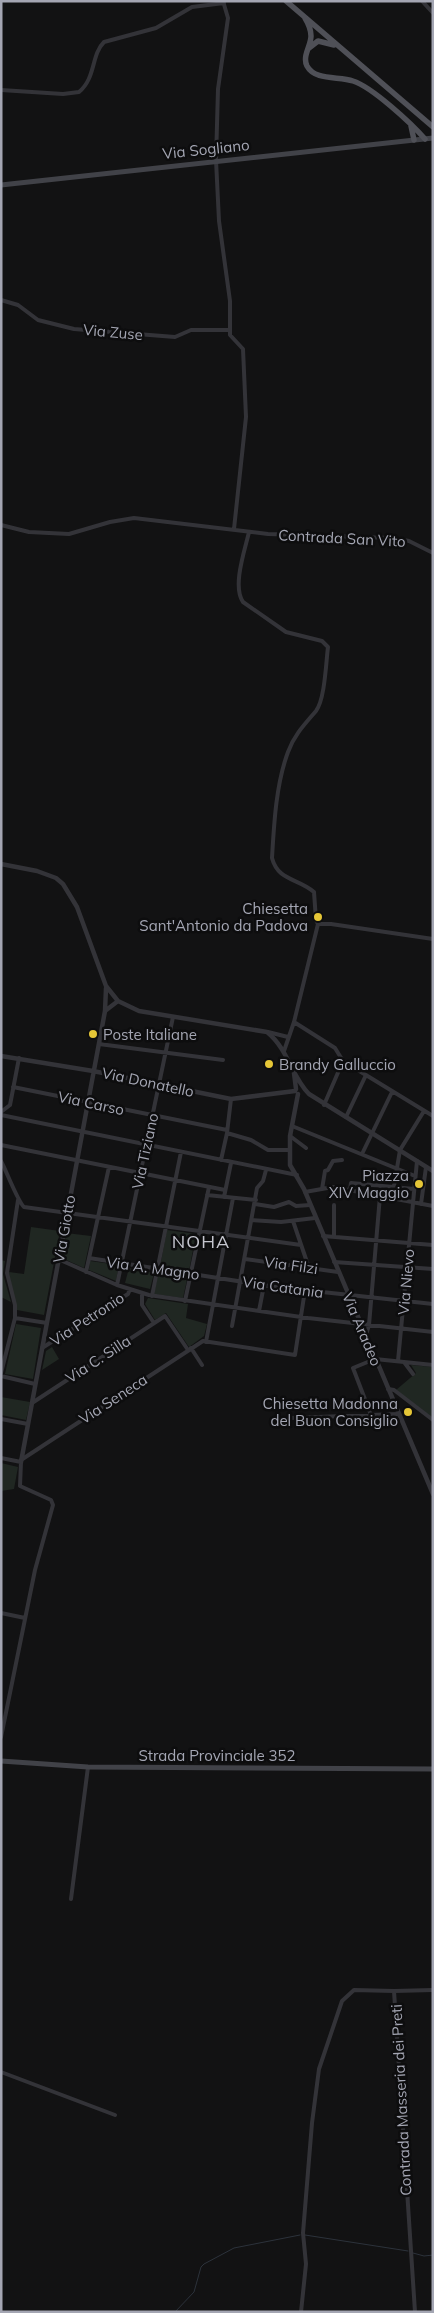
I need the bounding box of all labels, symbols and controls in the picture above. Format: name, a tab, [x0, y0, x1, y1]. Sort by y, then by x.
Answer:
street label: Via Sogliano	[162, 135, 250, 163]
street label: Via Zuse	[82, 320, 144, 344]
street label: Contrada San Vito	[278, 525, 406, 551]
place label: Chiesetta Sant'Antonio da Padova	[139, 899, 308, 935]
marker: Chiesetta Sant'Antonio da Padova	[312, 911, 324, 923]
place label: Poste Italiane	[103, 1025, 197, 1044]
marker: Poste Italiane	[87, 1028, 99, 1040]
place label: Brandy Galluccio	[279, 1055, 396, 1074]
marker: Brandy Galluccio	[263, 1058, 275, 1070]
street label: Via Donatello	[100, 1063, 196, 1101]
street label: Via Carso	[56, 1087, 126, 1119]
street label: Via Tiziano	[128, 1111, 162, 1191]
place label: Piazza XIV Maggio	[329, 1166, 409, 1202]
marker: Piazza XIV Maggio	[413, 1178, 425, 1190]
street label: Via Giotto	[49, 1193, 79, 1265]
district label: NOHA	[172, 1230, 230, 1253]
street label: Via Nievo	[394, 1248, 418, 1316]
street label: Via A. Magno	[105, 1252, 201, 1284]
street label: Via Filzi	[263, 1252, 319, 1278]
street label: Via Catania	[241, 1272, 325, 1302]
street label: Via Petronio	[46, 1288, 128, 1350]
street label: Via Aradeo	[338, 1289, 386, 1369]
street label: Via C. Silla	[62, 1331, 134, 1387]
street label: Via Seneca	[75, 1370, 151, 1428]
place label: Chiesetta Madonna del Buon Consiglio	[262, 1394, 398, 1430]
marker: Chiesetta Madonna del Buon Consiglio	[402, 1406, 414, 1418]
street label: Strada Provinciale 352	[138, 1746, 296, 1765]
street label: Contrada Masseria dei Preti	[386, 2004, 416, 2196]

